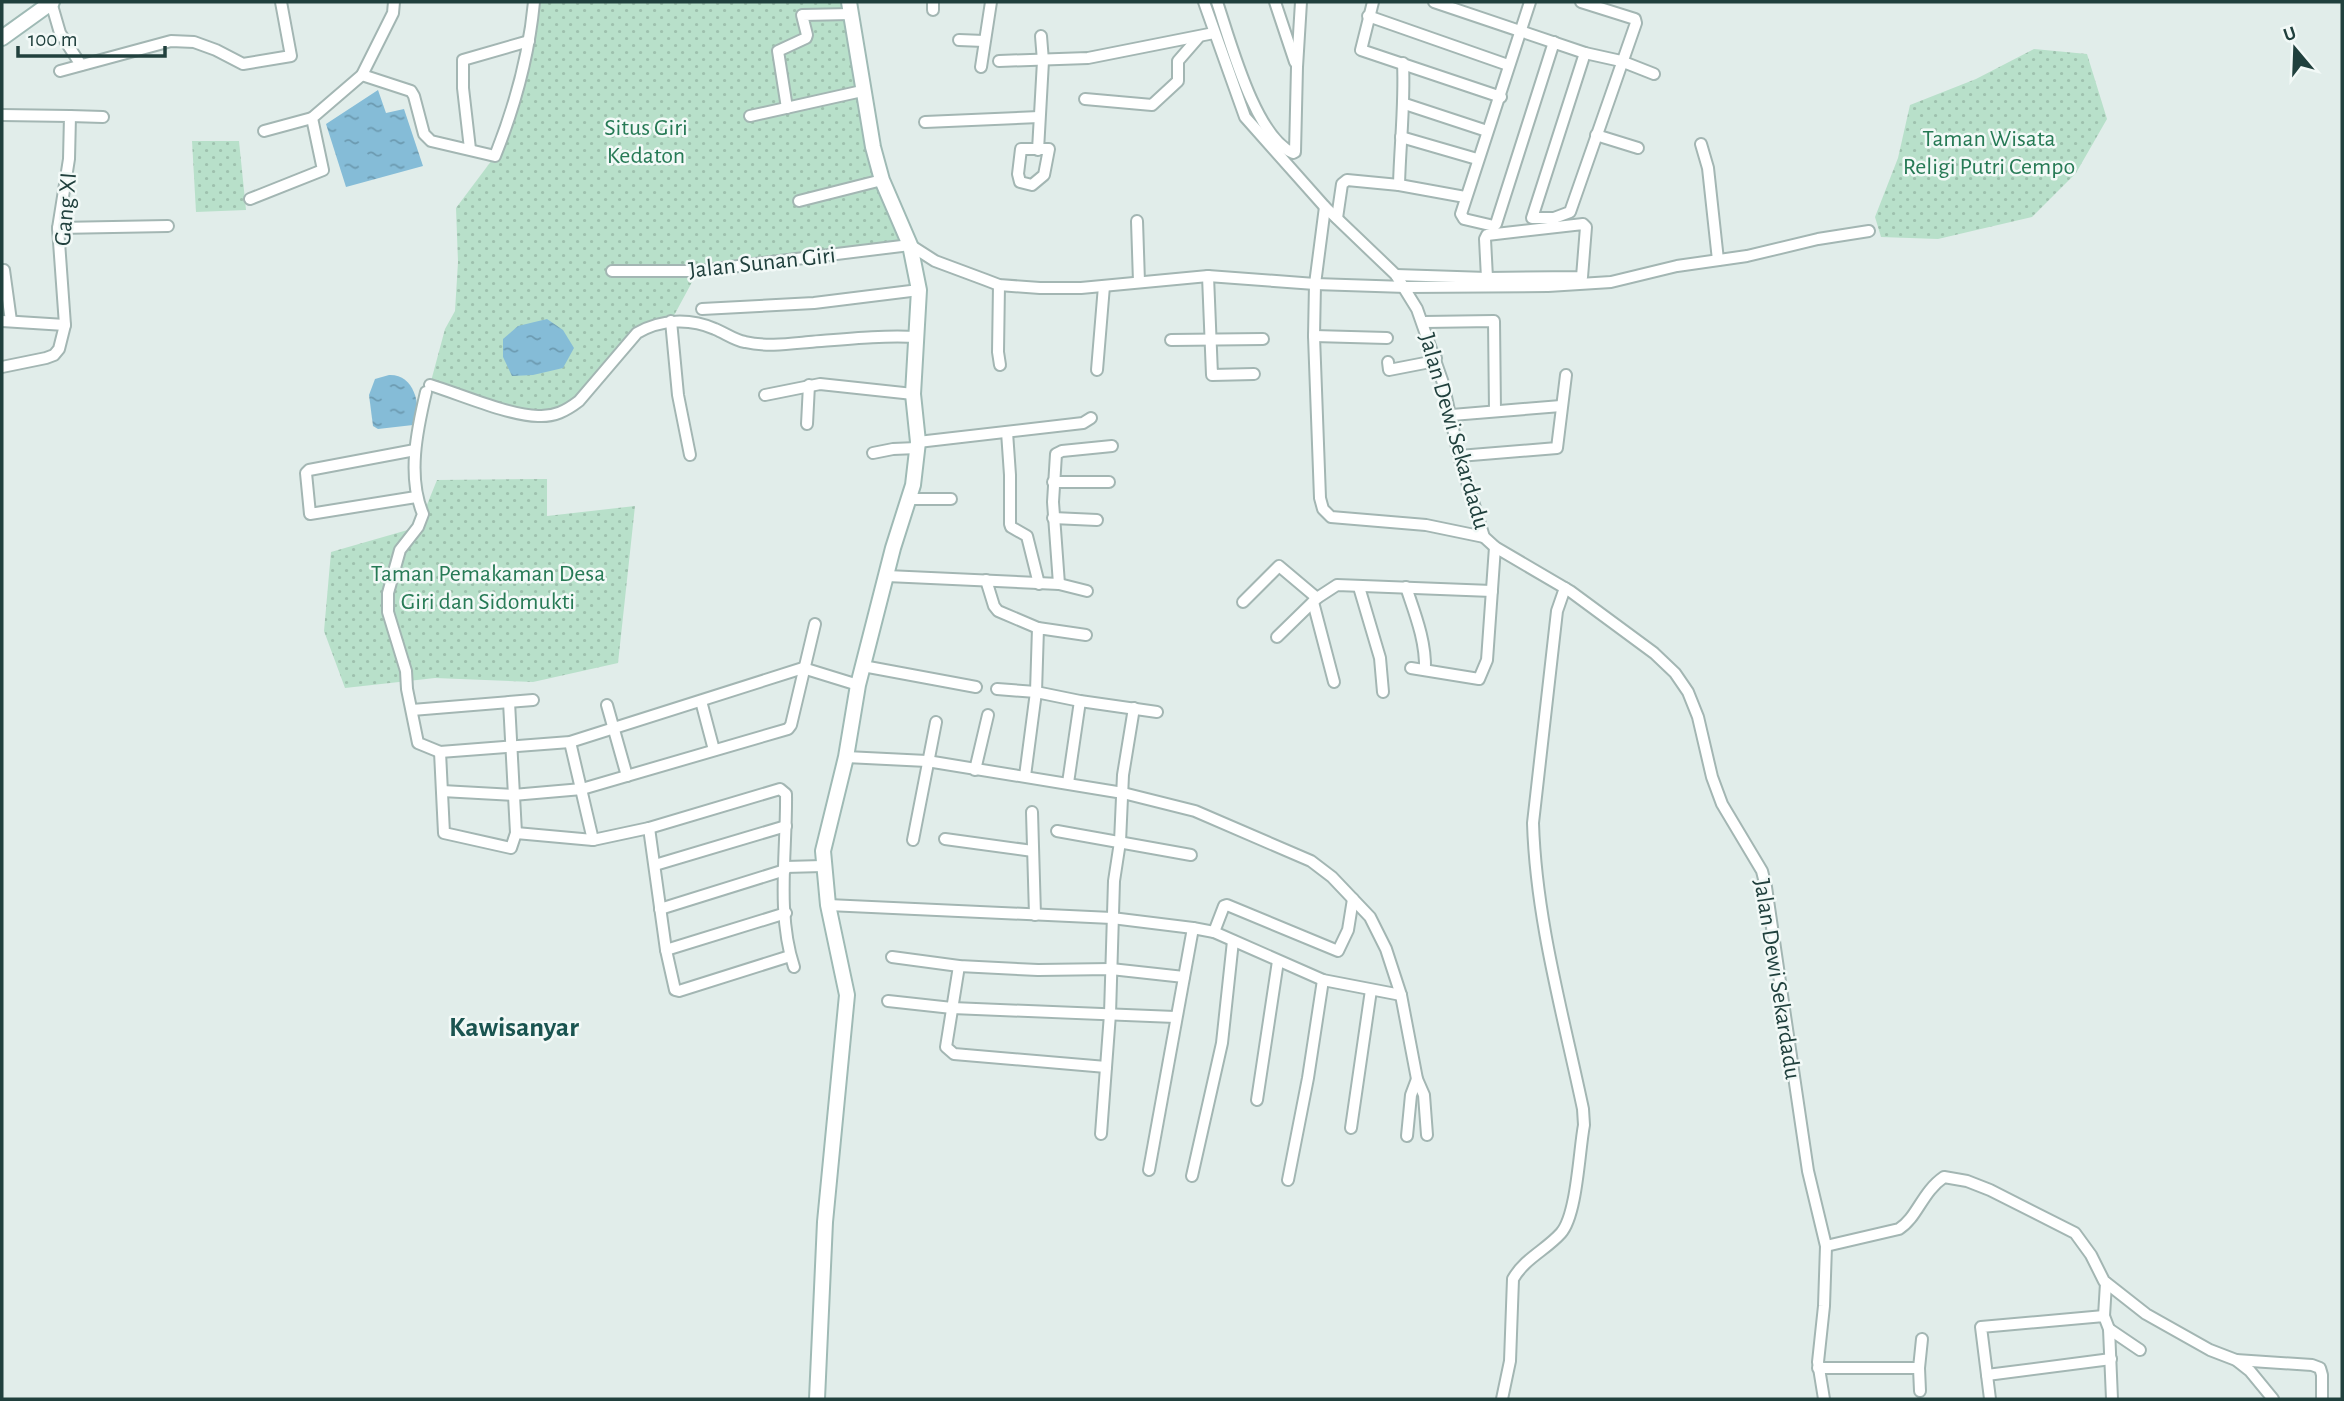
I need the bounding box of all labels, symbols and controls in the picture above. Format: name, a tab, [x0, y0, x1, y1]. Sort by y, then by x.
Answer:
scale bar	[18, 14, 164, 58]
north arrow	[2260, 14, 2330, 84]
text: U	[2281, 23, 2299, 45]
text: 100 m	[28, 29, 78, 50]
park label: Situs Giri Kedaton	[604, 116, 688, 168]
park label: Taman Wisata Religi Putri Cempo	[1903, 127, 2075, 179]
street label: Gang XI	[51, 171, 81, 247]
street label: Jalan Sunan Giri	[687, 243, 837, 283]
street label: Jalan Dewi Sekardadu	[1415, 330, 1494, 532]
park label: Taman Pemakaman Desa Giri dan Sidomukti	[371, 562, 605, 614]
street label: Jalan Dewi Sekardadu	[1749, 877, 1805, 1081]
district label: Kawisanyar	[449, 1014, 579, 1042]

